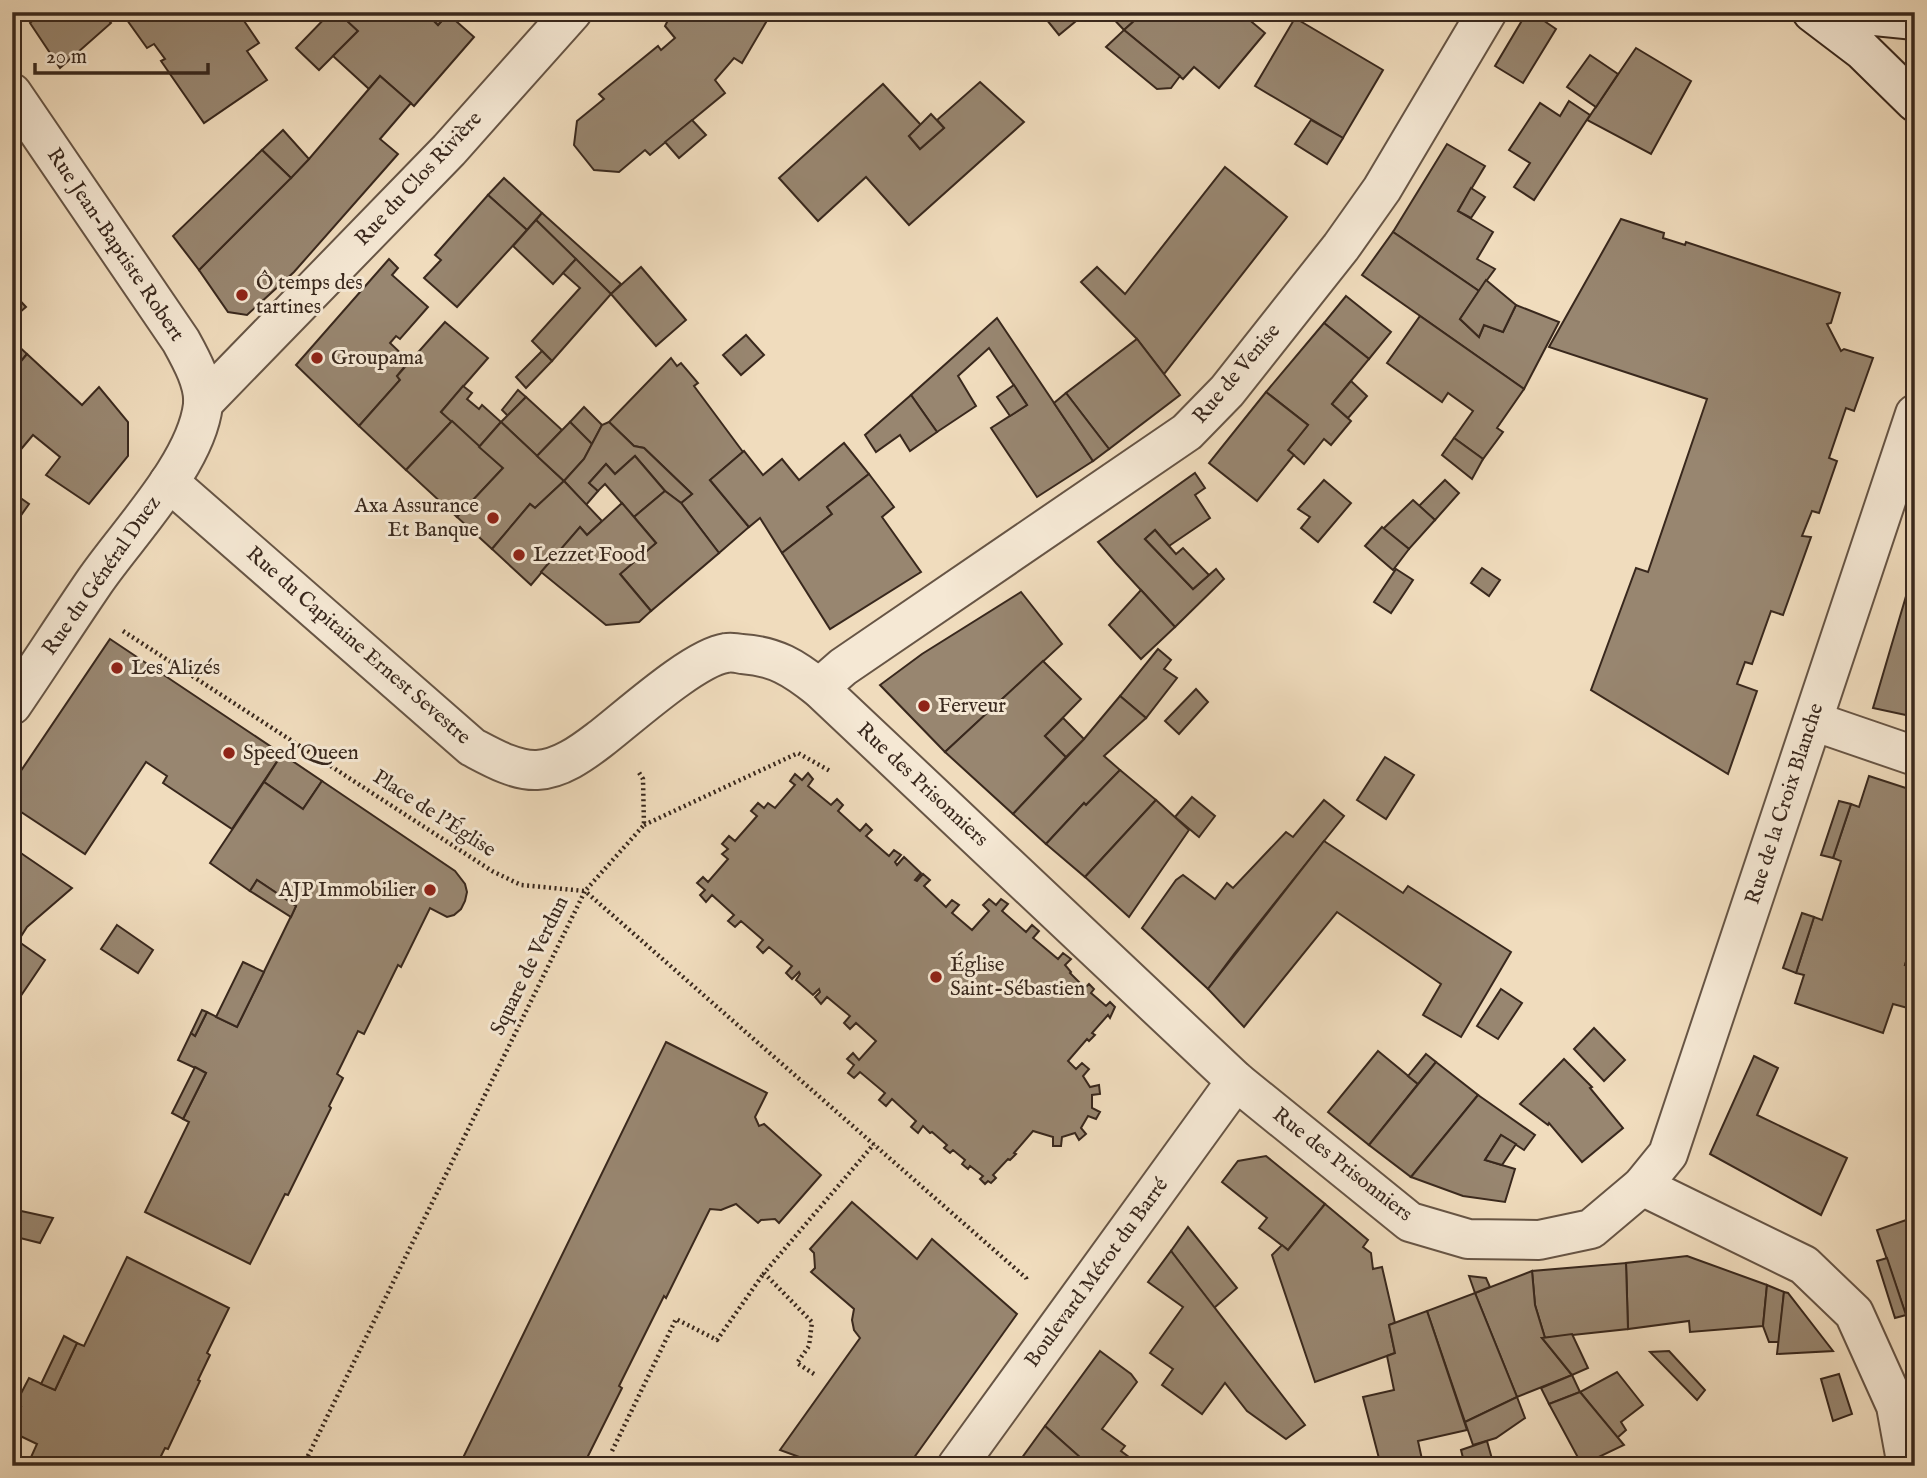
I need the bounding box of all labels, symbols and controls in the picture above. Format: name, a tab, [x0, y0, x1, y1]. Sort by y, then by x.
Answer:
scale bar	[35, 32, 208, 76]
text: 20 m	[46, 44, 87, 71]
street label: Rue du Clos Rivière	[350, 106, 489, 252]
street label: Rue Jean-Baptiste Robert	[40, 143, 190, 347]
place label: Ô temps des tartines	[256, 269, 363, 321]
marker: Ô temps des tartines	[234, 287, 250, 303]
street label: Rue de Venise	[1187, 318, 1287, 430]
place label: Groupama	[331, 345, 424, 372]
marker: Groupama	[309, 350, 325, 366]
street label: Rue du Général Duez	[37, 491, 167, 661]
place label: Axa Assurance Et Banque	[353, 493, 479, 544]
marker: Axa Assurance Et Banque	[485, 510, 501, 526]
street label: Rue du Capitaine Ernest Sevestre	[240, 541, 476, 751]
place label: Lezzet Food	[533, 542, 646, 569]
marker: Lezzet Food	[511, 547, 527, 563]
place label: Les Alizés	[131, 655, 220, 682]
marker: Les Alizés	[109, 660, 125, 676]
place label: Ferveur	[938, 693, 1006, 720]
marker: Ferveur	[916, 698, 932, 714]
street label: Rue de la Croix Blanche	[1740, 700, 1830, 908]
street label: Rue des Prisonniers	[850, 717, 994, 853]
place label: Speed Queen	[243, 740, 359, 767]
marker: Speed Queen	[221, 745, 237, 761]
street label: Place de l'Église	[367, 763, 502, 864]
place label: AJP Immobilier	[278, 877, 416, 904]
marker: AJP Immobilier	[422, 882, 438, 898]
street label: Square de Verdun	[485, 892, 575, 1040]
place label: Église Saint-Sébastien	[950, 951, 1085, 1003]
marker: Église Saint-Sébastien	[928, 969, 944, 985]
street label: Rue des Prisonniers	[1266, 1102, 1418, 1228]
street label: Boulevard Mérot du Barré	[1019, 1173, 1175, 1373]

